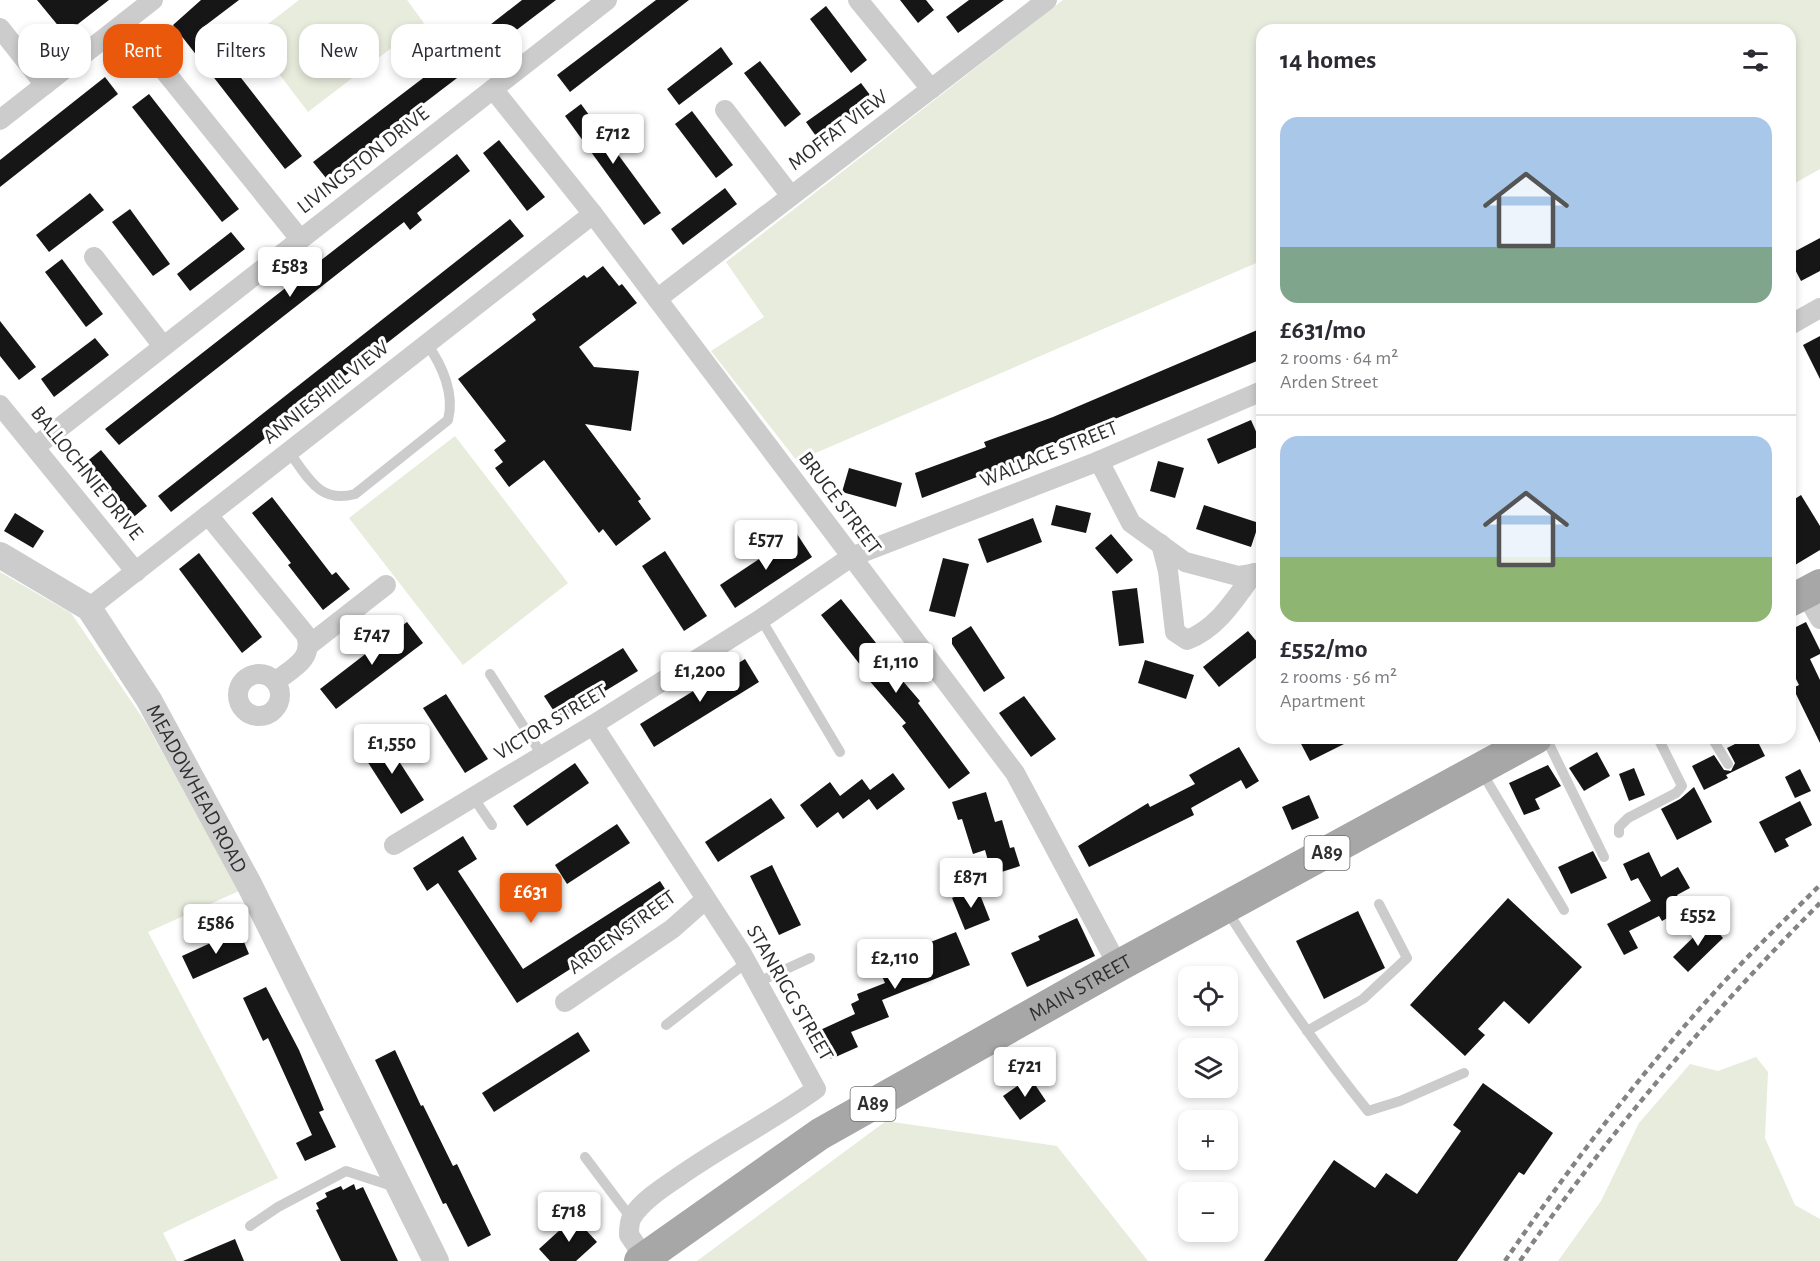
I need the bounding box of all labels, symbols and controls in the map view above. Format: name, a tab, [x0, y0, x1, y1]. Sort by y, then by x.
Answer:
chip: Buy	[18, 24, 91, 78]
chip: Rent	[103, 24, 183, 78]
chip: Filters	[195, 24, 287, 78]
chip: New	[299, 24, 379, 78]
chip: Apartment	[391, 24, 522, 78]
icon: filters	[1739, 44, 1772, 77]
text: 14 homes	[1280, 47, 1376, 73]
street label: MOFFAT VIEW	[784, 86, 892, 174]
street label: LIVINGSTON DRIVE	[293, 102, 433, 218]
pin: £712	[577, 114, 649, 165]
text: £712	[596, 123, 630, 143]
icon: home	[1472, 156, 1580, 264]
pin: £583	[254, 247, 326, 298]
text: £583	[272, 256, 308, 276]
text: £631/mo	[1280, 317, 1366, 343]
street label: ANNIESHILL VIEW	[259, 336, 393, 448]
text: 2 rooms · 64 m²	[1280, 348, 1398, 368]
text: Arden Street	[1280, 372, 1378, 392]
street label: BALLOCHNIE DRIVE	[27, 402, 147, 544]
street label: WALLACE STREET	[977, 417, 1121, 491]
street label: BRUCE STREET	[795, 448, 885, 558]
icon: home	[1472, 475, 1580, 583]
pin: £577	[730, 520, 802, 571]
text: £577	[749, 529, 783, 549]
pin: £747	[336, 615, 408, 666]
text: £747	[354, 624, 390, 644]
text: £552/mo	[1280, 636, 1368, 662]
pin: £1,110	[847, 643, 945, 694]
pin: £1,200	[651, 652, 749, 703]
text: £1,110	[873, 652, 919, 672]
text: £1,200	[675, 661, 725, 681]
text: 2 rooms · 56 m²	[1280, 667, 1397, 687]
street label: VICTOR STREET	[491, 680, 611, 764]
text: Apartment	[1280, 691, 1365, 711]
street label: MEADOWHEAD ROAD	[143, 701, 251, 876]
pin: £1,550	[343, 724, 441, 775]
text: £1,550	[368, 733, 416, 753]
road number: A89	[1304, 836, 1350, 870]
pin: £871	[935, 858, 1007, 909]
text: £871	[954, 867, 988, 887]
pin: £631	[495, 873, 567, 924]
text: £631	[514, 882, 548, 902]
street label: ARDEN STREET	[564, 886, 680, 978]
pin: £552	[1662, 896, 1734, 947]
pin: £586	[180, 904, 252, 955]
text: £552	[1680, 905, 1716, 925]
text: £586	[197, 913, 235, 933]
street label: STANRIGG STREET	[743, 922, 837, 1064]
pin: £2,110	[846, 939, 944, 990]
text: £2,110	[871, 948, 919, 968]
street label: MAIN STREET	[1025, 950, 1135, 1025]
map controls	[1178, 966, 1238, 1242]
button: locate	[1178, 966, 1238, 1026]
button: layers	[1178, 1038, 1238, 1098]
pin: £721	[989, 1047, 1061, 1098]
text: £721	[1008, 1056, 1042, 1076]
road number: A89	[850, 1087, 896, 1121]
button: +	[1178, 1110, 1238, 1170]
button: −	[1178, 1182, 1238, 1242]
pin: £718	[533, 1192, 605, 1243]
text: £718	[552, 1201, 586, 1221]

